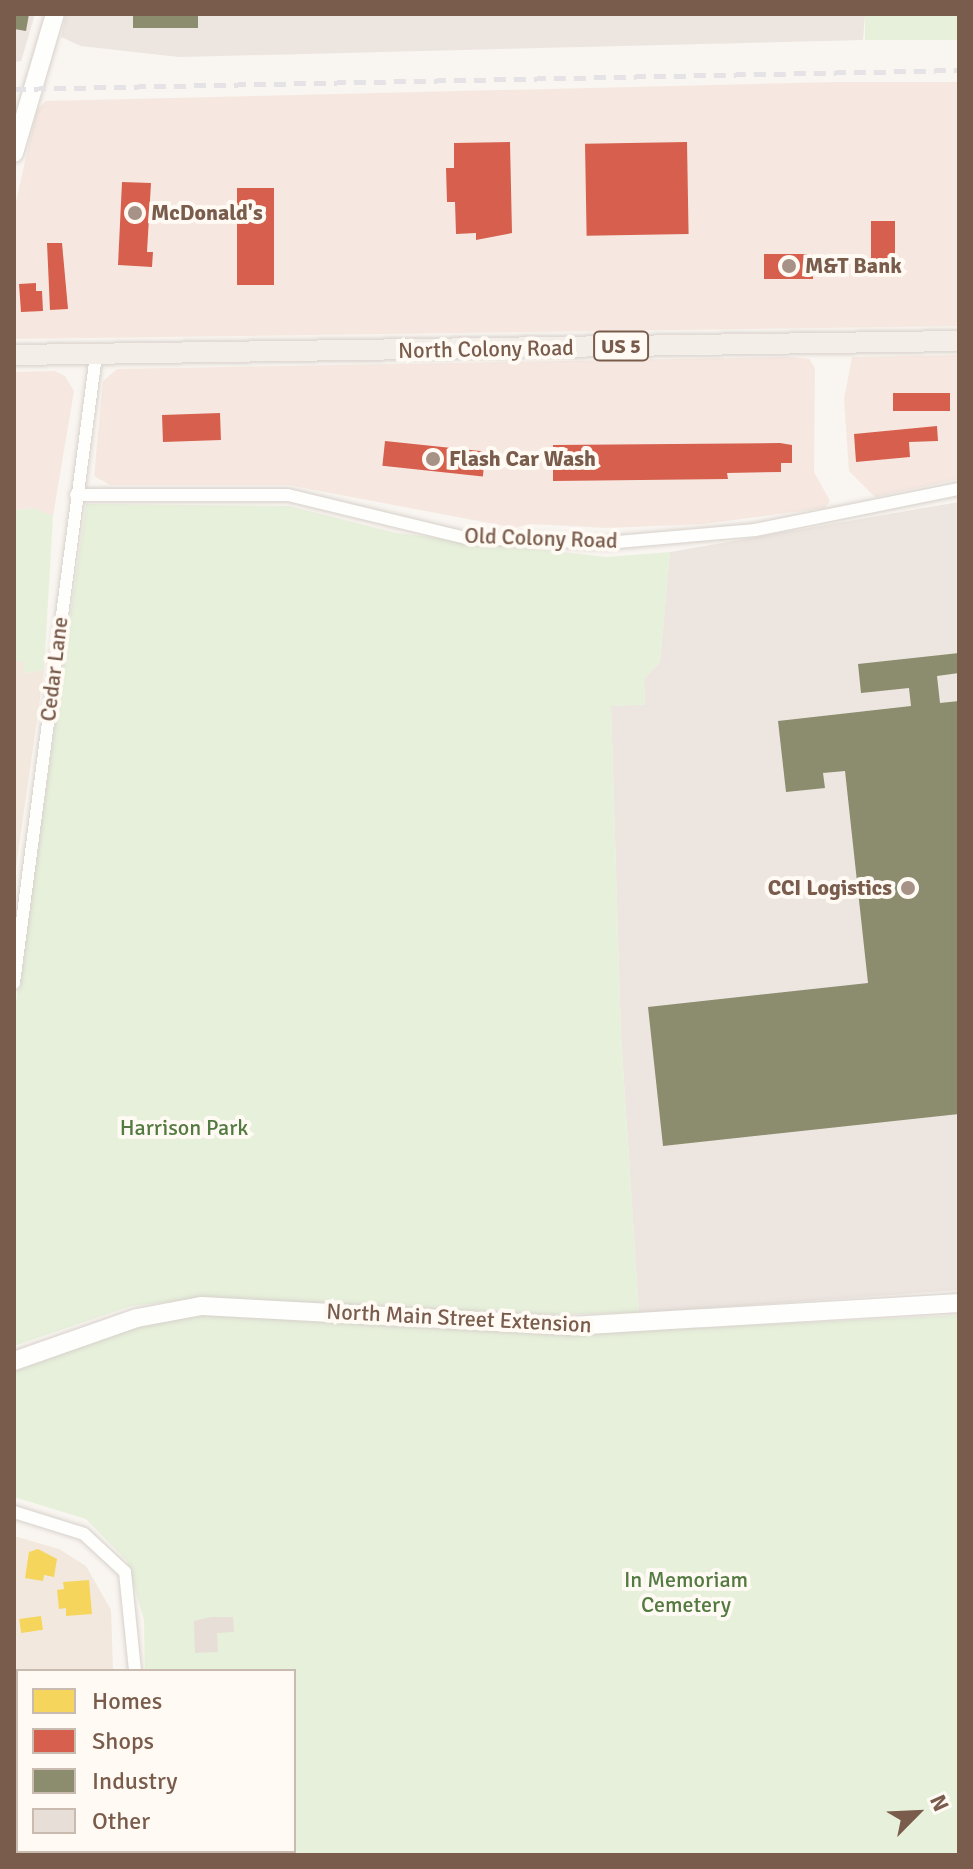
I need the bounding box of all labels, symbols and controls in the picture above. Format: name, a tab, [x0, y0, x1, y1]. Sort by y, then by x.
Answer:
place label: McDonald's	[151, 200, 263, 226]
marker: McDonald's	[126, 204, 144, 222]
place label: M&T Bank	[805, 253, 902, 279]
marker: M&T Bank	[780, 257, 798, 275]
road number: US 5	[593, 330, 649, 362]
street label: North Colony Road	[398, 334, 574, 364]
place label: Flash Car Wash	[449, 446, 596, 472]
marker: Flash Car Wash	[424, 450, 442, 468]
street label: Old Colony Road	[464, 522, 618, 554]
street label: Cedar Lane	[34, 615, 74, 723]
place label: CCI Logistics	[768, 875, 892, 901]
marker: CCI Logistics	[899, 879, 917, 897]
park label: Harrison Park	[120, 1115, 248, 1141]
street label: North Main Street Extension	[326, 1298, 592, 1338]
park label: In Memoriam Cemetery	[624, 1566, 748, 1618]
legend	[16, 1669, 296, 1853]
text: Homes	[92, 1686, 162, 1716]
text: Shops	[92, 1726, 154, 1756]
text: Industry	[92, 1766, 178, 1796]
north arrow	[877, 1773, 957, 1853]
text: N	[924, 1791, 955, 1816]
text: Other	[92, 1806, 150, 1836]

